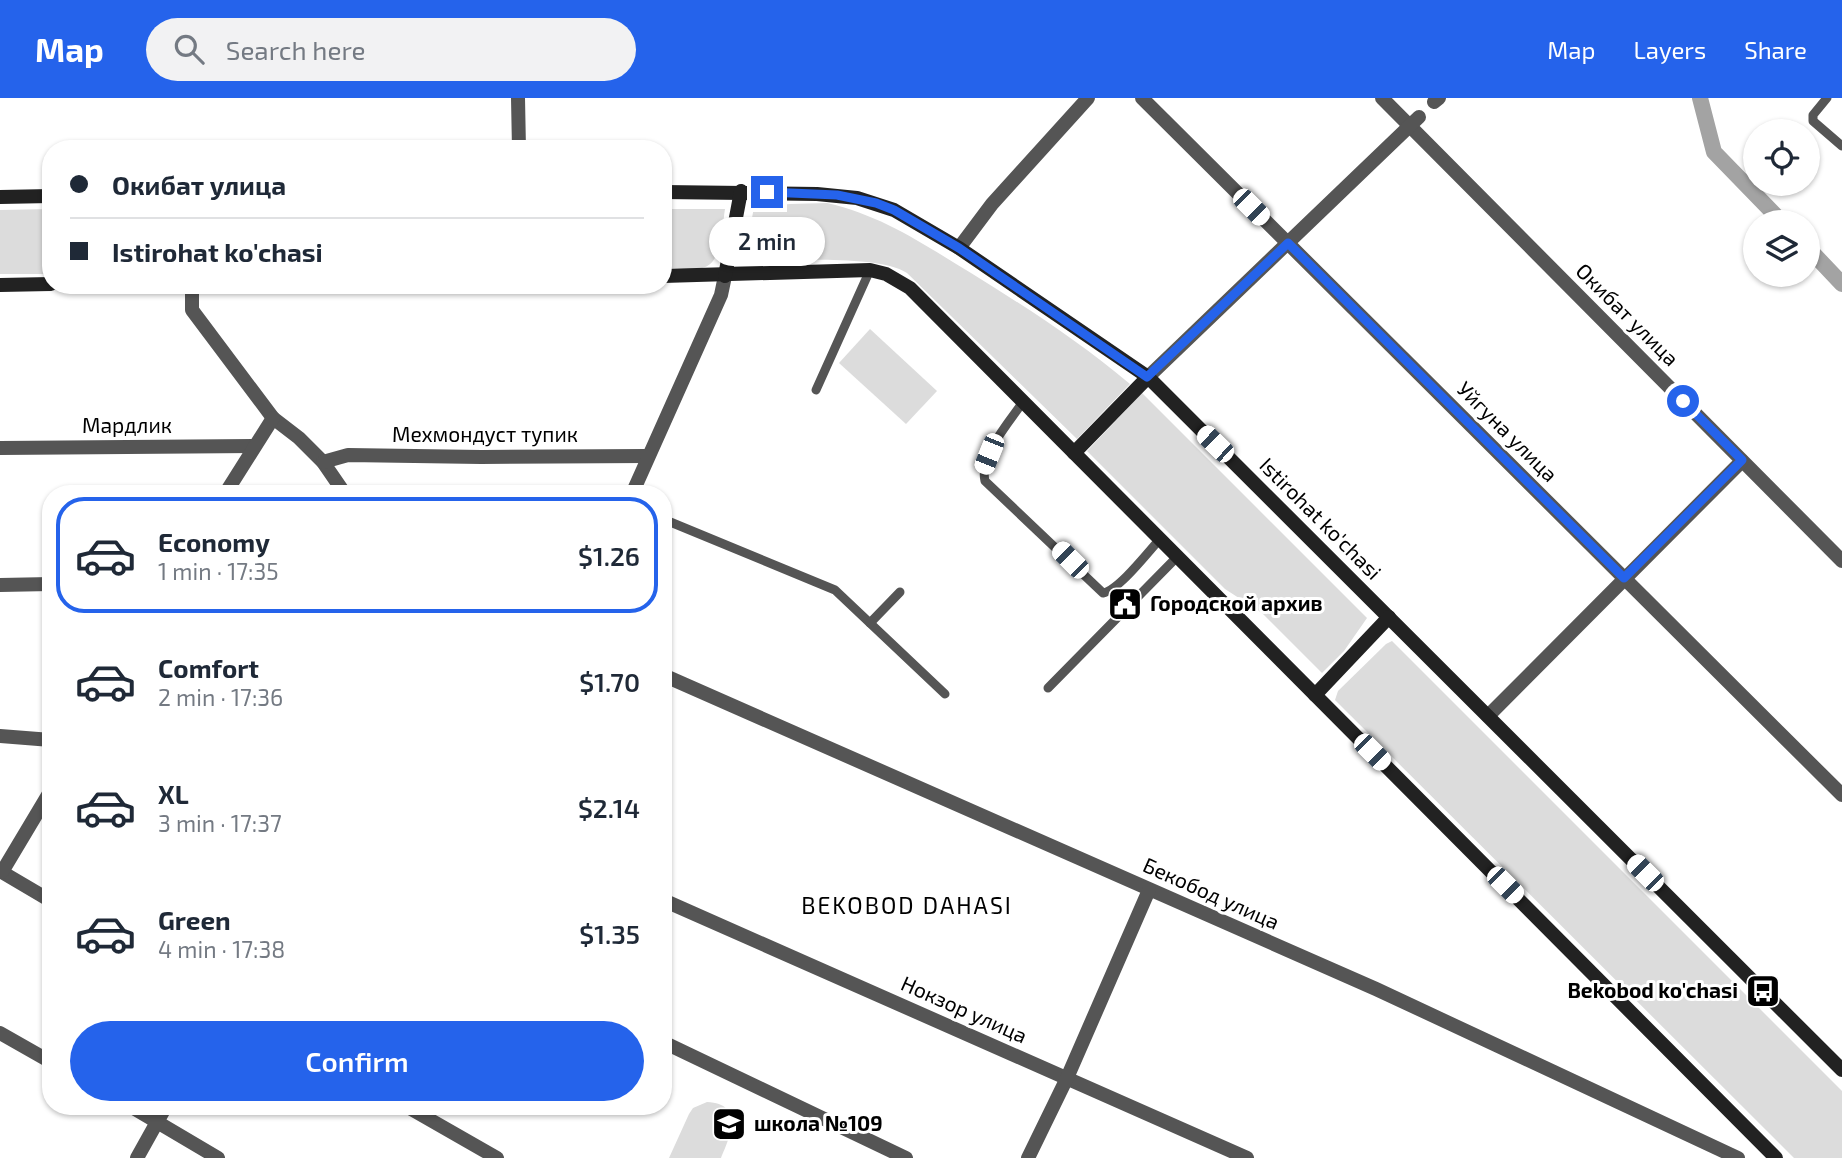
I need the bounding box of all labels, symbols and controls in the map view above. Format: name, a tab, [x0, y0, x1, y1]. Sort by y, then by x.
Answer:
search box	[146, 18, 636, 81]
text: Map	[35, 29, 104, 69]
icon: search	[170, 30, 208, 68]
text: Search here	[226, 34, 365, 65]
text: Map	[1547, 35, 1595, 64]
text: Layers	[1633, 35, 1706, 64]
text: Share	[1744, 35, 1807, 64]
map controls	[1743, 119, 1820, 287]
button: locate	[1743, 119, 1820, 196]
text: Окибат улица	[112, 169, 286, 200]
route end	[751, 176, 783, 208]
car	[1229, 185, 1274, 229]
button: layers	[1743, 210, 1820, 287]
callout: 2 min	[709, 217, 825, 266]
text: 2 min	[738, 227, 796, 255]
text: Istirohat ko'chasi	[112, 236, 323, 267]
street label: Окибат улица	[1571, 257, 1685, 371]
street label: Уйгуна улица	[1452, 376, 1563, 487]
route start	[1667, 385, 1699, 417]
street label: Мардлик	[82, 412, 172, 437]
street label: Мехмондуст тупик	[392, 421, 578, 447]
car	[1193, 422, 1238, 466]
car	[972, 431, 1007, 477]
street label: Istirohat ko'chasi	[1255, 452, 1387, 584]
icon: car	[74, 524, 137, 587]
text: Economy	[158, 526, 270, 557]
car	[1048, 538, 1093, 582]
text: $1.26	[578, 540, 640, 571]
text: 1 min · 17:35	[158, 557, 279, 585]
public building icon: Городской архив	[1106, 585, 1144, 623]
place label: Городской архив	[1150, 590, 1323, 615]
icon: car	[74, 650, 137, 713]
text: Comfort	[158, 652, 259, 683]
text: $1.70	[579, 666, 640, 697]
text: 2 min · 17:36	[158, 683, 283, 711]
car	[1350, 730, 1395, 774]
icon: car	[74, 776, 137, 839]
text: XL	[158, 778, 189, 809]
text: $2.14	[578, 792, 640, 823]
text: 3 min · 17:37	[158, 809, 282, 837]
street label: Бекобод улица	[1139, 851, 1284, 935]
car	[1623, 851, 1668, 895]
car	[1483, 863, 1528, 907]
district label: BEKOBOD DAHASI	[801, 891, 1013, 919]
icon: car	[74, 902, 137, 965]
text: Green	[158, 904, 231, 935]
text: $1.35	[579, 918, 640, 949]
text: 4 min · 17:38	[158, 935, 285, 963]
street label: Нокзор улица	[897, 970, 1031, 1048]
bus stop icon: Bekobod ko'chasi	[1744, 972, 1782, 1010]
place label: Bekobod ko'chasi	[1567, 977, 1738, 1002]
button: Confirm	[70, 1021, 644, 1101]
school or university icon: школа №109	[710, 1105, 748, 1143]
place label: школа №109	[754, 1110, 883, 1135]

